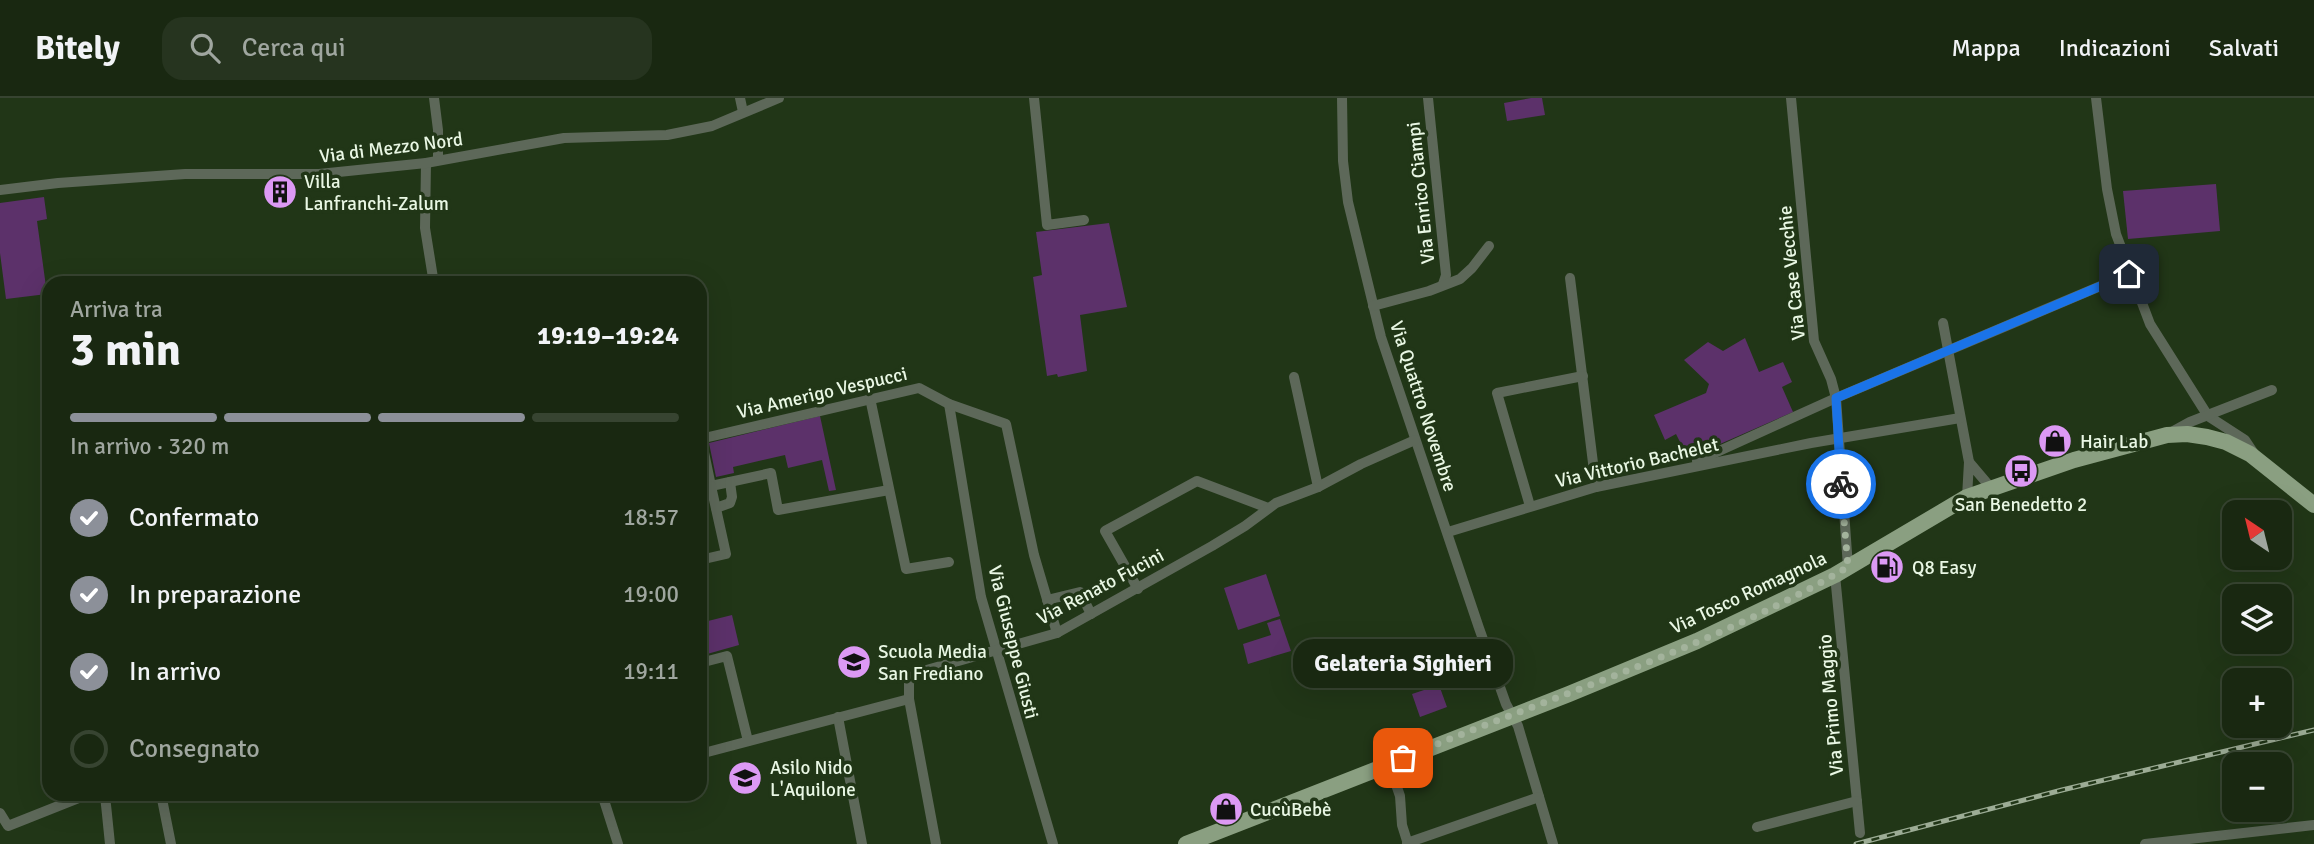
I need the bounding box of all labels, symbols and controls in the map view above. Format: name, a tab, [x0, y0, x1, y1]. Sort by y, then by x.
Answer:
search box	[162, 17, 652, 80]
text: Bitely	[35, 28, 120, 69]
icon: search	[186, 29, 224, 67]
text: Cerca qui	[242, 32, 345, 64]
text: Mappa	[1952, 33, 2021, 63]
text: Indicazioni	[2059, 33, 2171, 63]
text: Salvati	[2209, 33, 2279, 63]
street label: Via Enrico Ciampi	[1402, 121, 1440, 265]
street label: Via di Mezzo Nord	[318, 127, 464, 169]
place label: Villa Lanfranchi-Zalum	[304, 170, 449, 216]
building icon: Villa Lanfranchi-Zalum	[261, 173, 299, 211]
street label: Via Case Vecchie	[1773, 204, 1811, 341]
pin	[2099, 244, 2159, 304]
icon: home	[2110, 255, 2148, 293]
text: Arriva tra	[70, 295, 163, 324]
street label: Via Quattro Novembre	[1384, 318, 1462, 495]
text: 19:19–19:24	[537, 320, 679, 352]
text: 3 min	[70, 322, 181, 378]
street label: Via Amerigo Vespucci	[735, 362, 910, 424]
shop icon: Hair Lab	[2036, 422, 2074, 460]
place label: Hair Lab	[2080, 430, 2148, 454]
text: In arrivo · 320 m	[70, 432, 229, 461]
street label: Via Vittorio Bachelet	[1553, 432, 1722, 493]
courier	[1806, 449, 1876, 519]
bus stop icon: San Benedetto 2	[2002, 452, 2040, 490]
icon: bike	[1822, 465, 1860, 503]
place label: San Benedetto 2	[1955, 493, 2087, 517]
icon: check	[70, 499, 108, 537]
north arrow	[2222, 500, 2292, 570]
map controls	[2222, 500, 2292, 822]
text: Confermato	[129, 502, 259, 534]
text: 18:57	[623, 503, 679, 532]
street label: Via Renato Fucini	[1033, 543, 1168, 630]
street label: Via Tosco Romagnola	[1666, 546, 1831, 640]
fuel station icon: Q8 Easy	[1868, 548, 1906, 586]
place label: Q8 Easy	[1912, 556, 1976, 580]
street label: Via Giuseppe Giusti	[982, 563, 1044, 721]
icon: check	[70, 576, 108, 614]
text: In preparazione	[129, 579, 301, 611]
text: 19:00	[623, 580, 679, 609]
button: layers	[2222, 584, 2292, 654]
street label: Via Primo Maggio	[1813, 633, 1849, 777]
callout: Gelateria Sighieri	[1293, 639, 1513, 688]
place label: Scuola Media San Frediano	[878, 640, 987, 686]
school or university icon: Scuola Media San Frediano	[835, 643, 873, 681]
text: Gelateria Sighieri	[1314, 649, 1492, 678]
icon: check	[70, 653, 108, 691]
text: In arrivo	[129, 656, 221, 688]
text: 19:11	[623, 657, 679, 686]
button: +	[2222, 668, 2292, 738]
pin	[1373, 728, 1433, 788]
text: Consegnato	[129, 733, 260, 765]
icon: bag	[1384, 739, 1422, 777]
button: −	[2222, 752, 2292, 822]
place label: Asilo Nido L'Aquilone	[770, 756, 856, 802]
school or university icon: Asilo Nido L'Aquilone	[726, 759, 764, 797]
shop icon: CucùBebè	[1207, 790, 1245, 828]
place label: CucùBebè	[1250, 798, 1332, 822]

